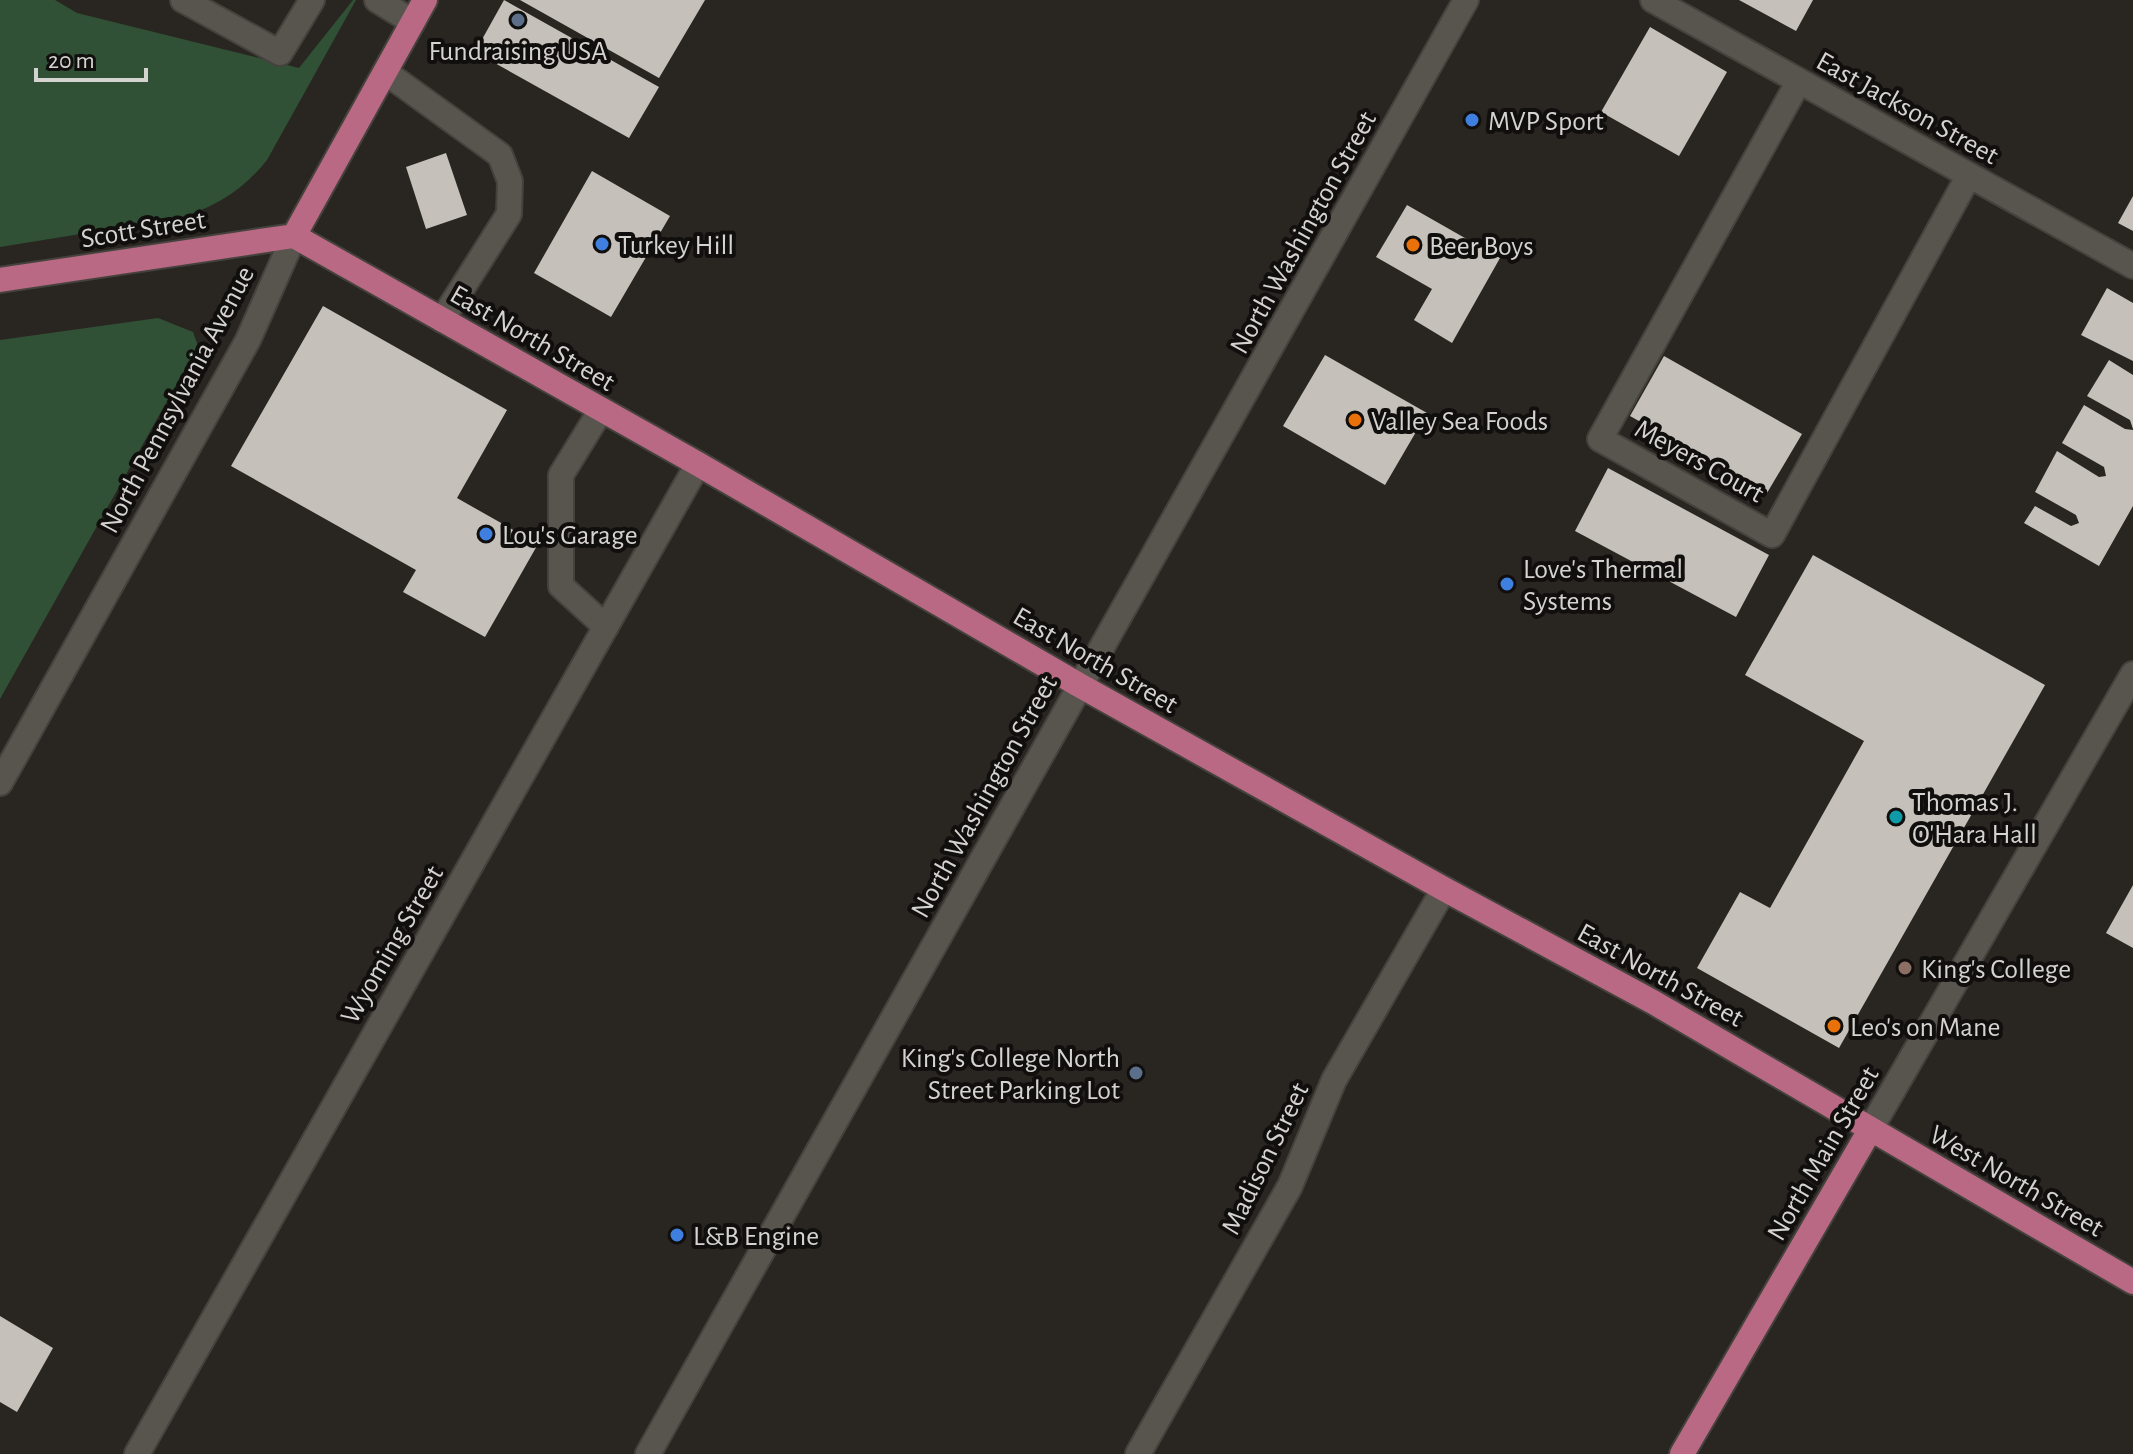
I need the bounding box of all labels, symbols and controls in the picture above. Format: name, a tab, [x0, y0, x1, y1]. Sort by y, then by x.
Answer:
marker: Fundraising USA	[509, 11, 527, 29]
scale bar	[36, 32, 146, 82]
place label: Fundraising USA	[428, 38, 608, 66]
street label: East Jackson Street	[1811, 47, 2003, 170]
text: 20 m	[48, 49, 95, 73]
street label: North Washington Street	[1225, 107, 1382, 359]
place label: MVP Sport	[1488, 108, 1604, 136]
marker: MVP Sport	[1463, 111, 1481, 129]
street label: Scott Street	[79, 206, 208, 254]
place label: Turkey Hill	[618, 232, 734, 260]
place label: Beer Boys	[1429, 233, 1534, 261]
marker: Turkey Hill	[593, 235, 611, 253]
marker: Beer Boys	[1404, 236, 1422, 254]
street label: North Pennsylvania Avenue	[96, 262, 260, 538]
street label: East North Street	[445, 280, 619, 397]
place label: Valley Sea Foods	[1371, 408, 1548, 436]
marker: Valley Sea Foods	[1346, 411, 1364, 429]
street label: Meyers Court	[1630, 415, 1768, 509]
place label: Lou's Garage	[502, 522, 638, 550]
marker: Lou's Garage	[477, 525, 495, 543]
place label: Love's Thermal Systems	[1523, 556, 1683, 616]
marker: Love's Thermal Systems	[1498, 575, 1516, 593]
street label: East North Street	[1008, 602, 1182, 719]
street label: North Washington Street	[906, 671, 1063, 923]
place label: Thomas J. O'Hara Hall	[1912, 789, 2037, 849]
marker: Thomas J. O'Hara Hall	[1887, 808, 1905, 826]
street label: Wyoming Street	[336, 861, 449, 1029]
street label: East North Street	[1572, 919, 1748, 1033]
place label: King's College	[1921, 956, 2071, 984]
marker: King's College	[1896, 959, 1914, 977]
place label: Leo's on Mane	[1850, 1014, 2000, 1042]
marker: Leo's on Mane	[1825, 1017, 1843, 1035]
place label: King's College North Street Parking Lot	[901, 1045, 1120, 1105]
street label: North Main Street	[1763, 1062, 1885, 1246]
marker: King's College North Street Parking Lot	[1127, 1064, 1145, 1082]
street label: Madison Street	[1217, 1079, 1315, 1239]
street label: West North Street	[1924, 1121, 2108, 1243]
place label: L&B Engine	[693, 1223, 819, 1251]
marker: L&B Engine	[668, 1226, 686, 1244]

